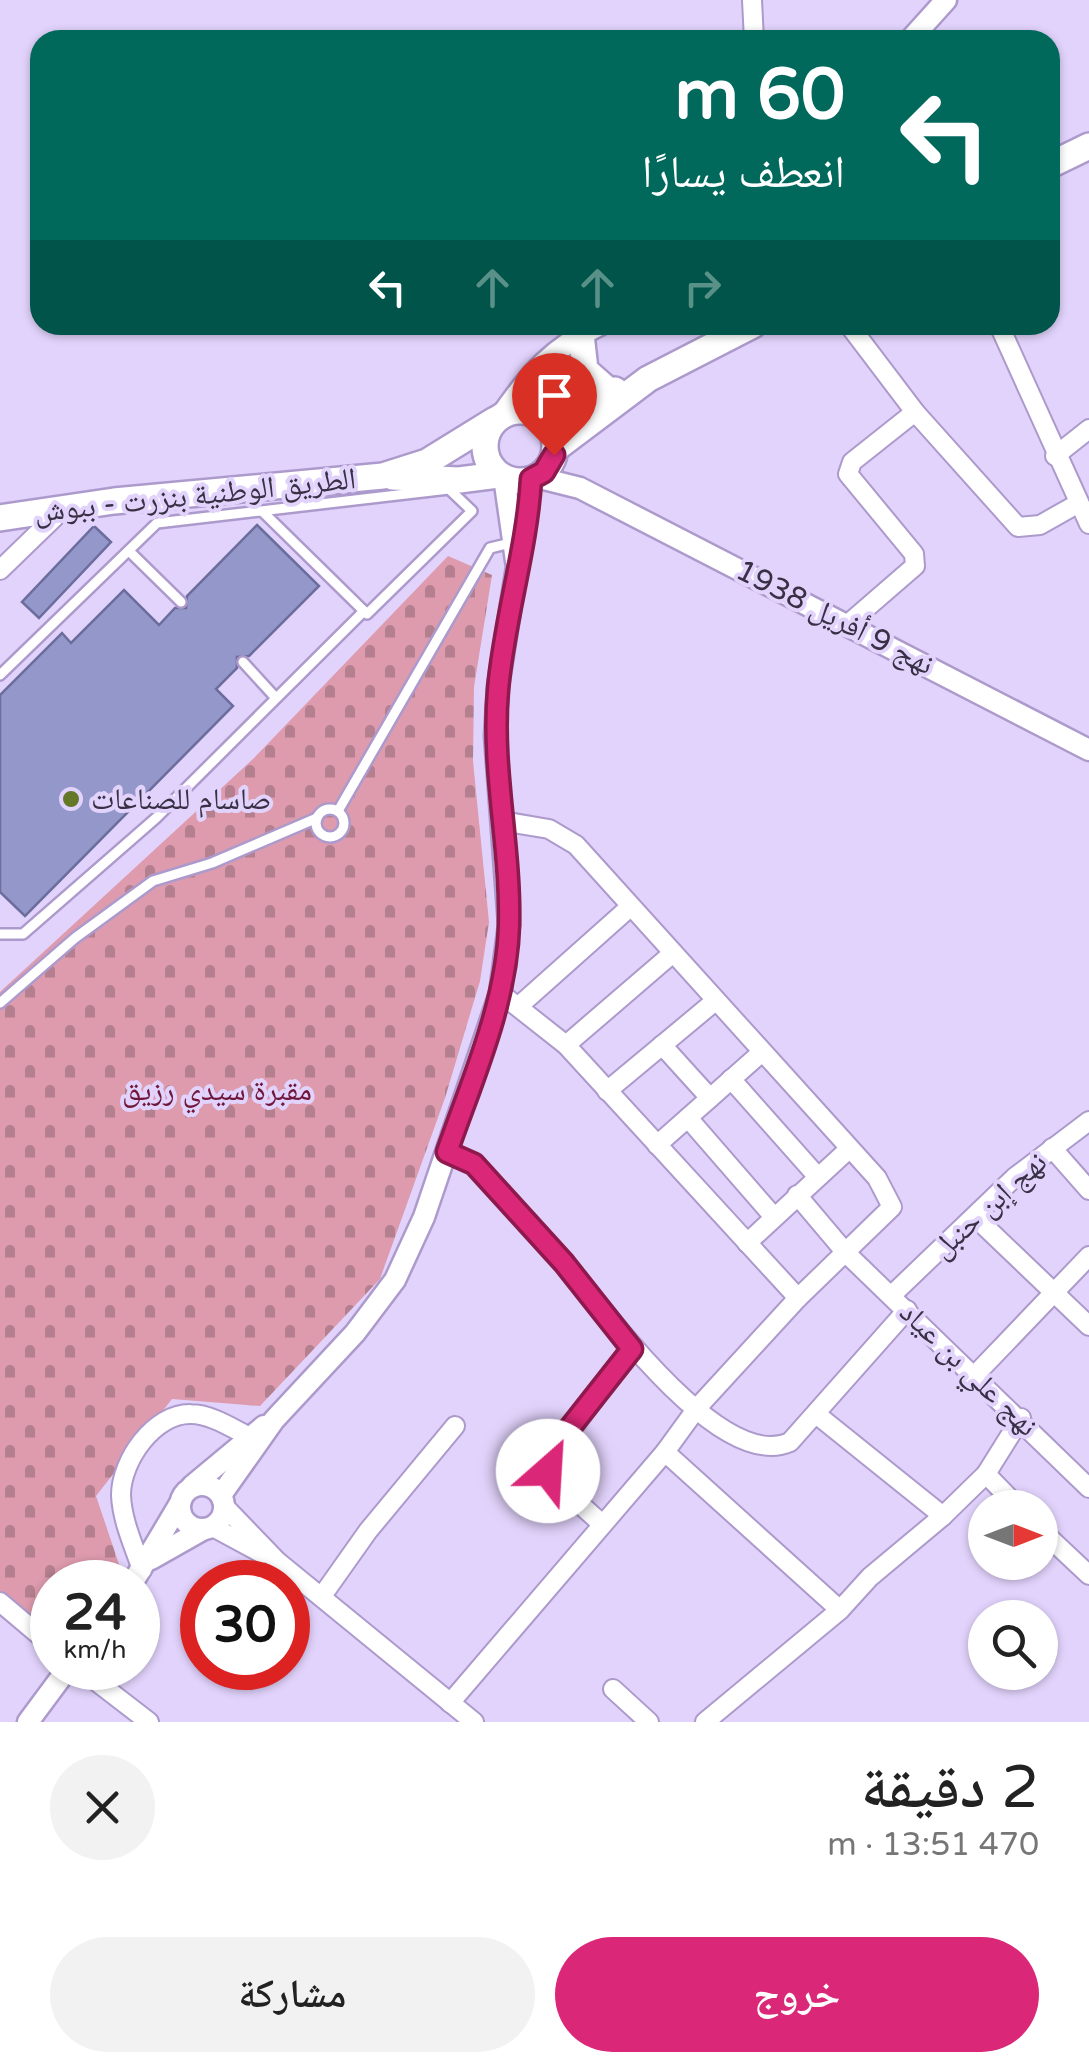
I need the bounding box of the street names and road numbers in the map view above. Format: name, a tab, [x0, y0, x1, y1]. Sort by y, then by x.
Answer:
street label: الطريق الوطنية بنزرت - ببوش	[32, 460, 358, 531]
street label: نهج 9 أفريل 1938	[730, 551, 940, 683]
street label: نهج إبن حنبل	[924, 1144, 1055, 1267]
street label: نهج علي بن عياد	[889, 1294, 1046, 1448]

